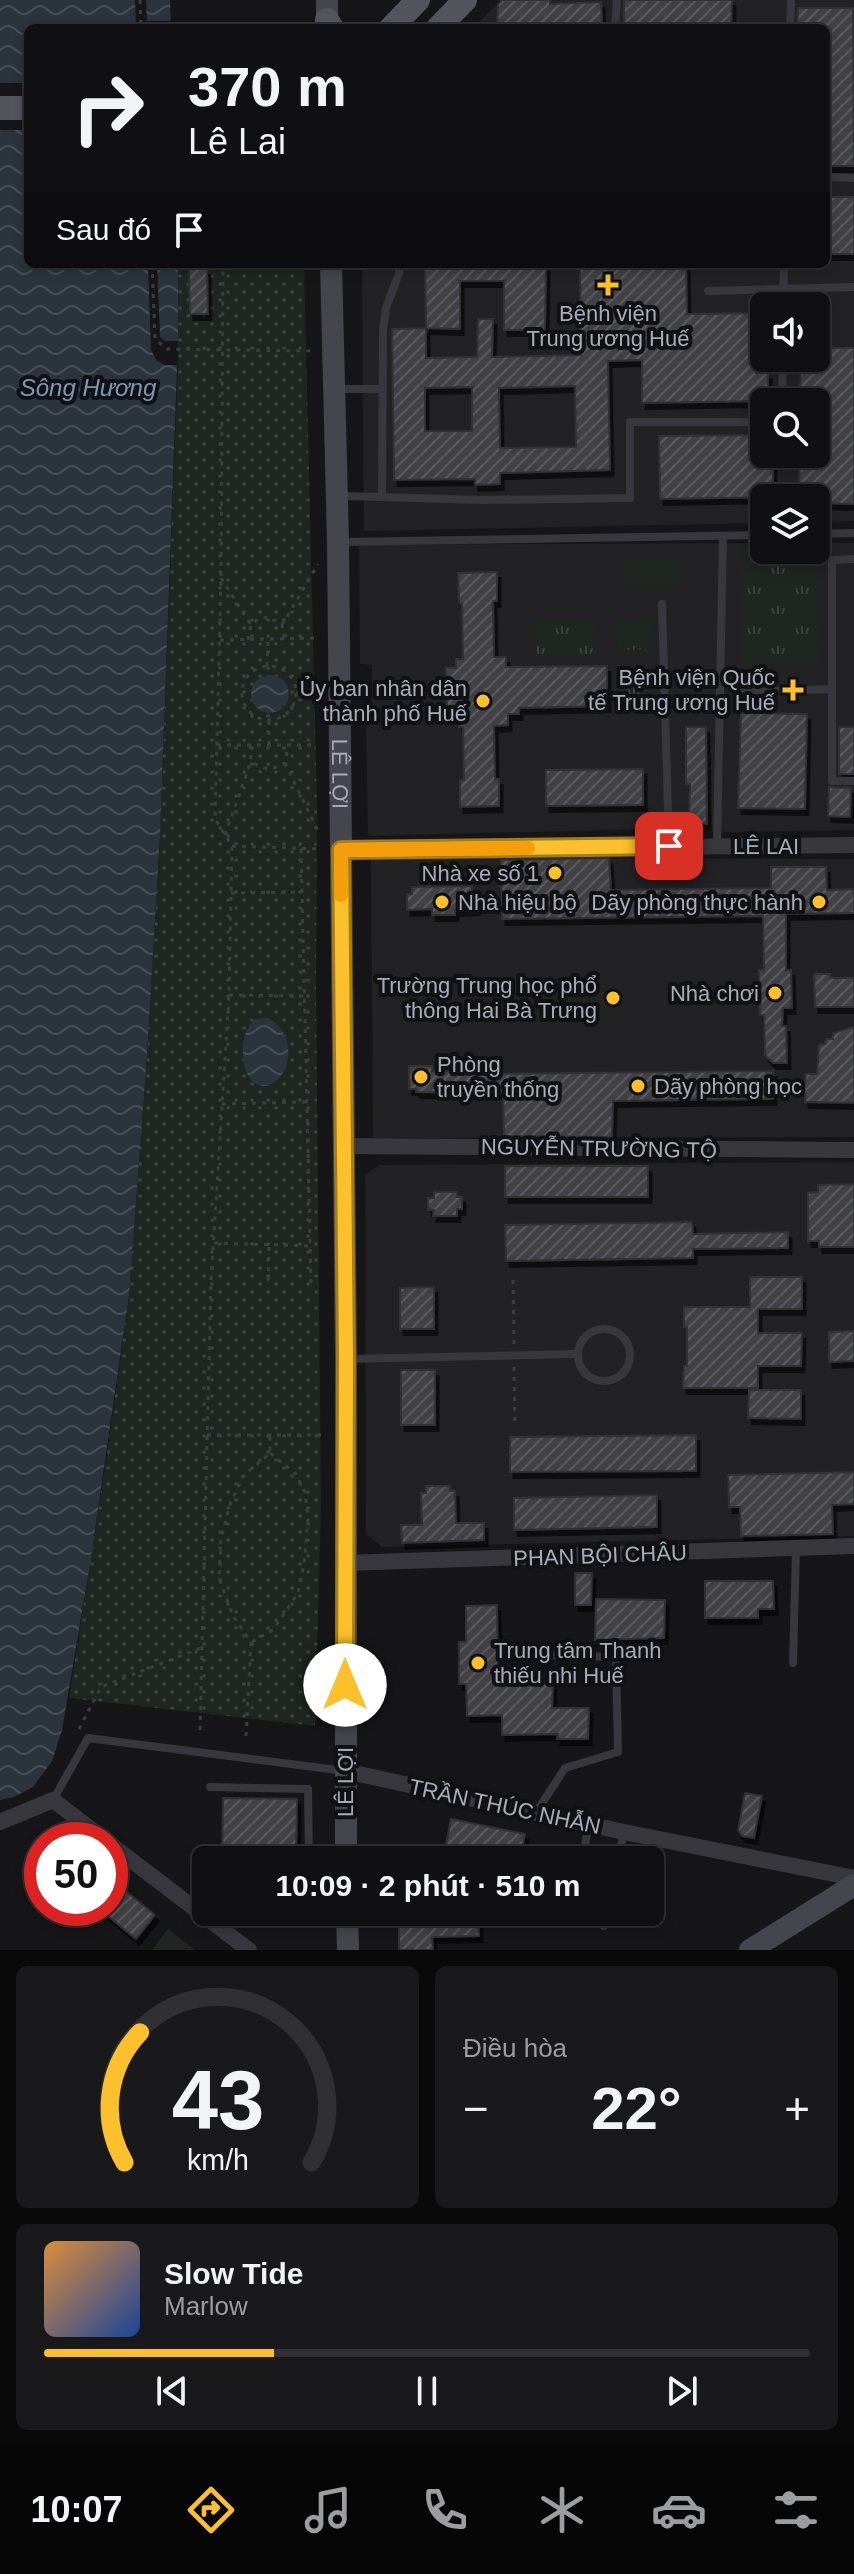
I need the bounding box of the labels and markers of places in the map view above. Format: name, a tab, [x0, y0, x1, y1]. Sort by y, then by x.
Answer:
marker: Bệnh viện Trung ương Huế	[597, 274, 619, 296]
place label: Bệnh viện Trung ương Huế	[527, 301, 689, 351]
place label: Bệnh viện Quốc tế Trung ương Huế	[588, 665, 775, 715]
place label: Ủy ban nhân dân thành phố Huế	[299, 676, 467, 726]
marker: Bệnh viện Quốc tế Trung ương Huế	[782, 679, 804, 701]
marker: Ủy ban nhân dân thành phố Huế	[474, 692, 492, 710]
pin	[635, 812, 703, 880]
place label: Nhà xe số 1	[422, 861, 539, 886]
marker: Nhà xe số 1	[546, 864, 564, 882]
place label: Nhà hiệu bộ	[458, 890, 577, 915]
place label: Dãy phòng thực hành	[591, 890, 803, 915]
marker: Nhà hiệu bộ	[433, 893, 451, 911]
marker: Dãy phòng thực hành	[810, 893, 828, 911]
place label: Trường Trung học phổ thông Hai Bà Trưng	[377, 973, 597, 1023]
place label: Nhà chơi	[670, 981, 759, 1006]
marker: Nhà chơi	[766, 984, 784, 1002]
marker: Trường Trung học phổ thông Hai Bà Trưng	[604, 989, 622, 1007]
place label: Phòng truyền thống	[437, 1052, 559, 1102]
marker: Phòng truyền thống	[412, 1068, 430, 1086]
place label: Dãy phòng học	[654, 1074, 802, 1099]
marker: Dãy phòng học	[629, 1077, 647, 1095]
place label: Trung tâm Thanh thiếu nhi Huế	[494, 1638, 662, 1688]
marker: Trung tâm Thanh thiếu nhi Huế	[469, 1654, 487, 1672]

